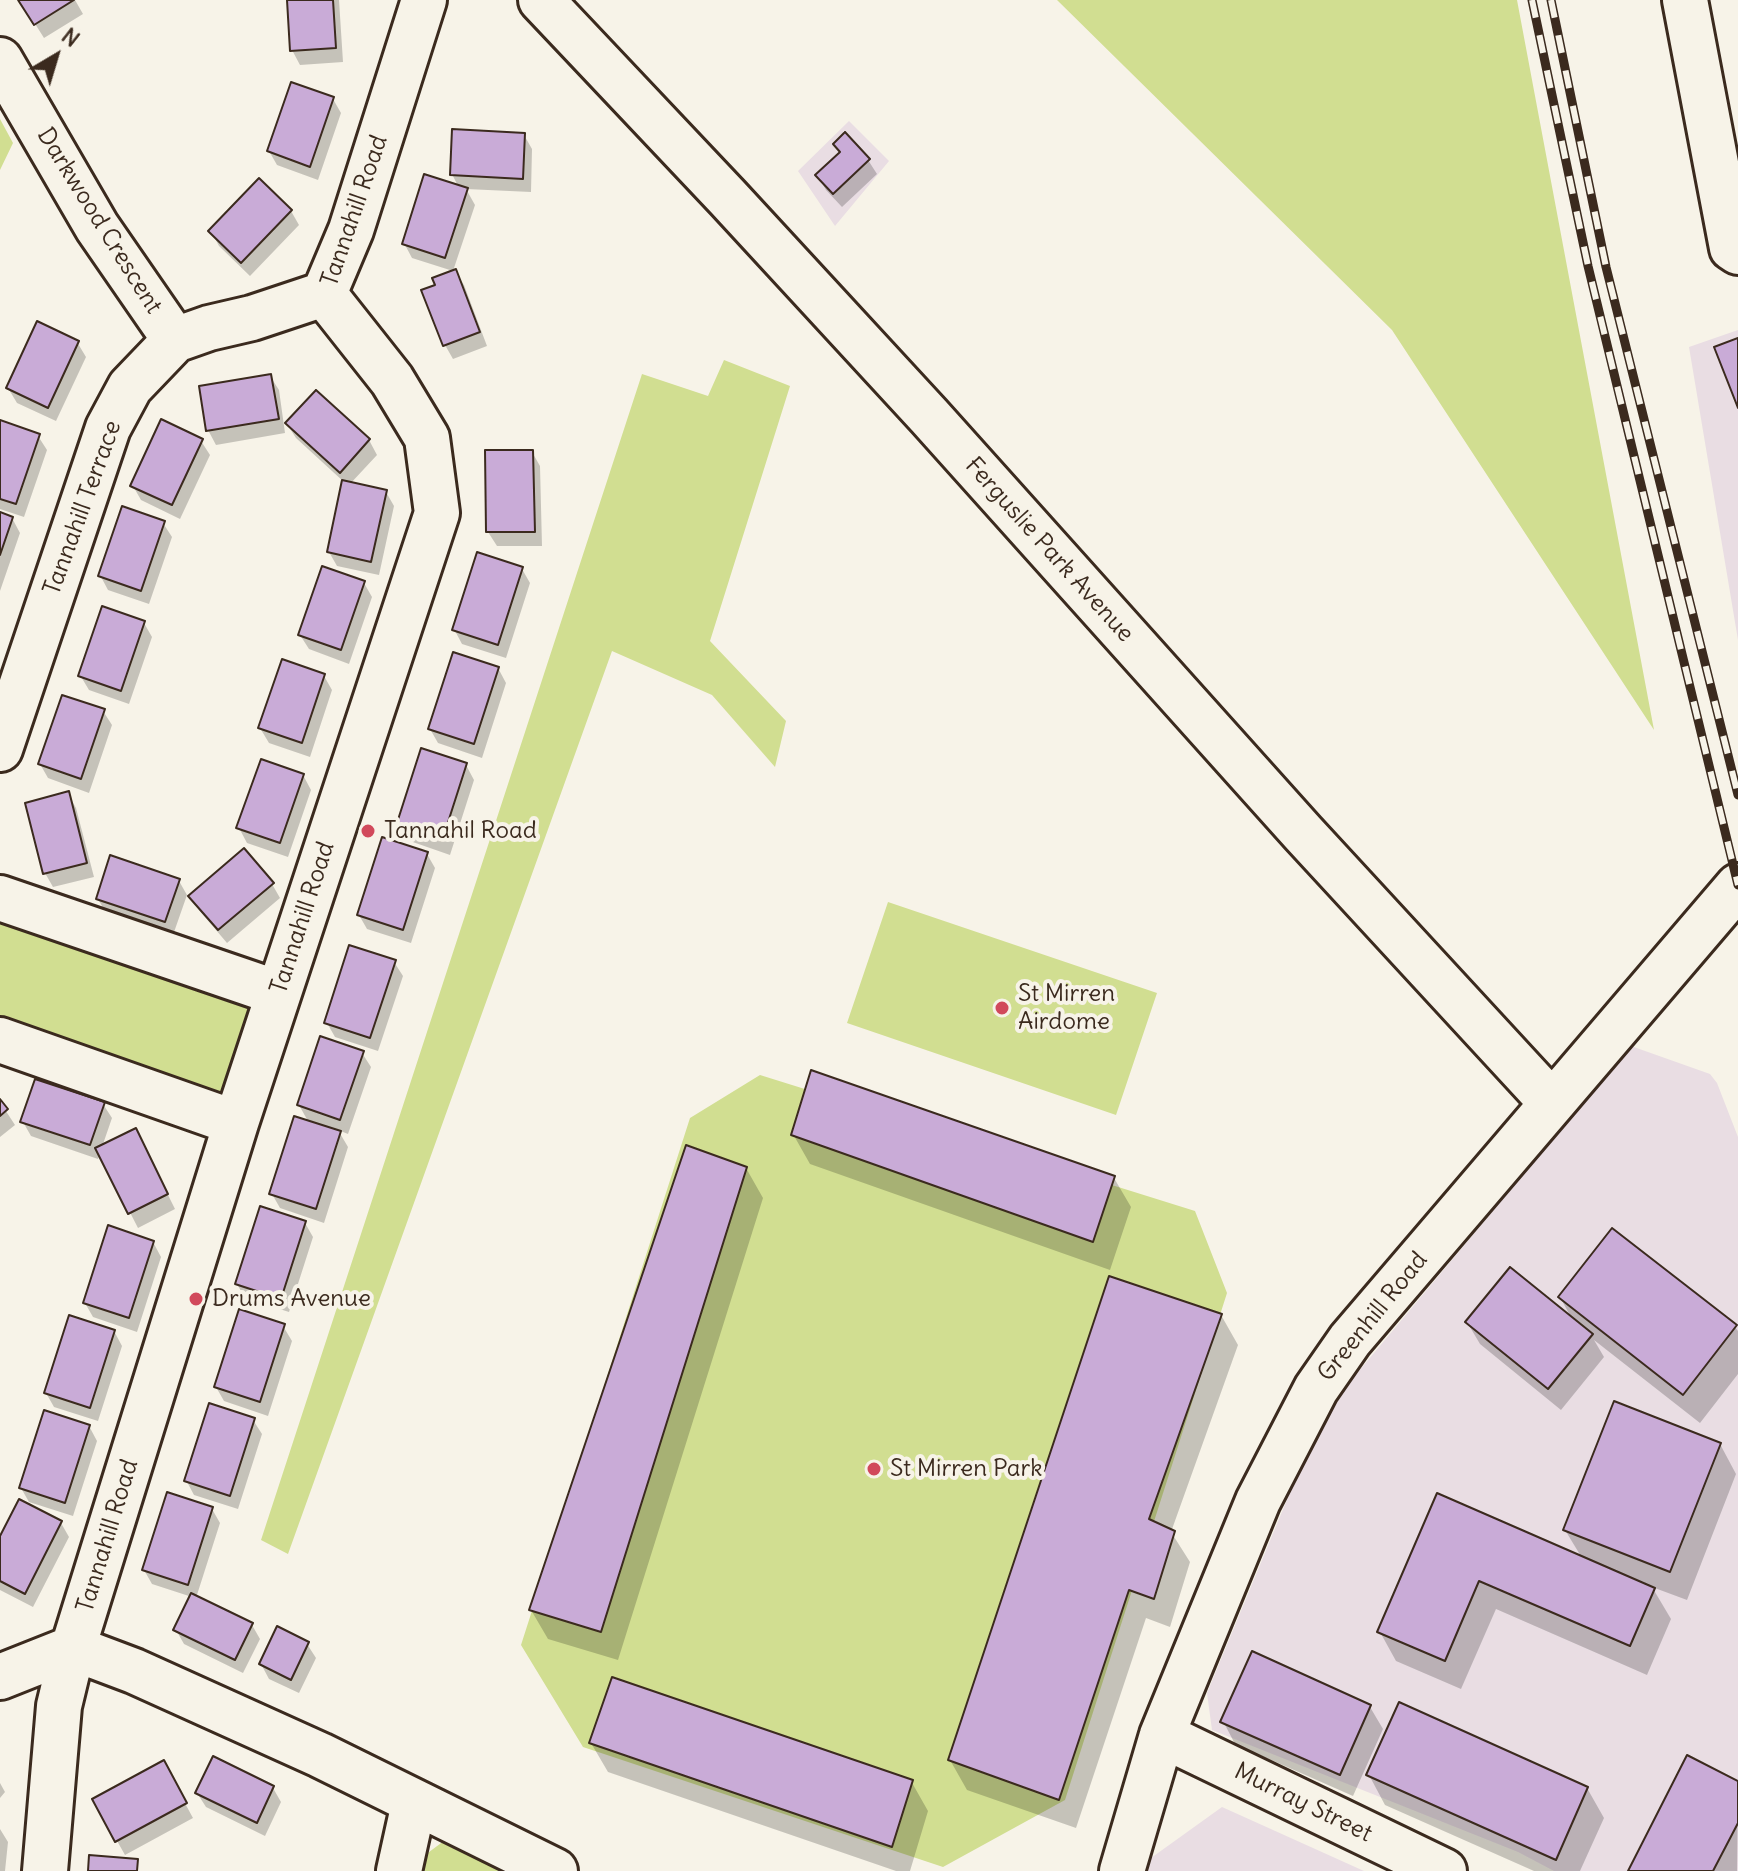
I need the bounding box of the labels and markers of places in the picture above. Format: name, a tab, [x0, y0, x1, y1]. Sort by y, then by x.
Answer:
place label: Tannahil Road	[384, 817, 537, 845]
marker: Tannahil Road	[359, 822, 377, 840]
place label: St Mirren Airdome	[1018, 980, 1115, 1036]
marker: St Mirren Airdome	[993, 999, 1011, 1017]
place label: Drums Avenue	[212, 1285, 371, 1313]
marker: Drums Avenue	[187, 1290, 205, 1308]
place label: St Mirren Park	[890, 1455, 1042, 1483]
marker: St Mirren Park	[865, 1460, 883, 1478]

